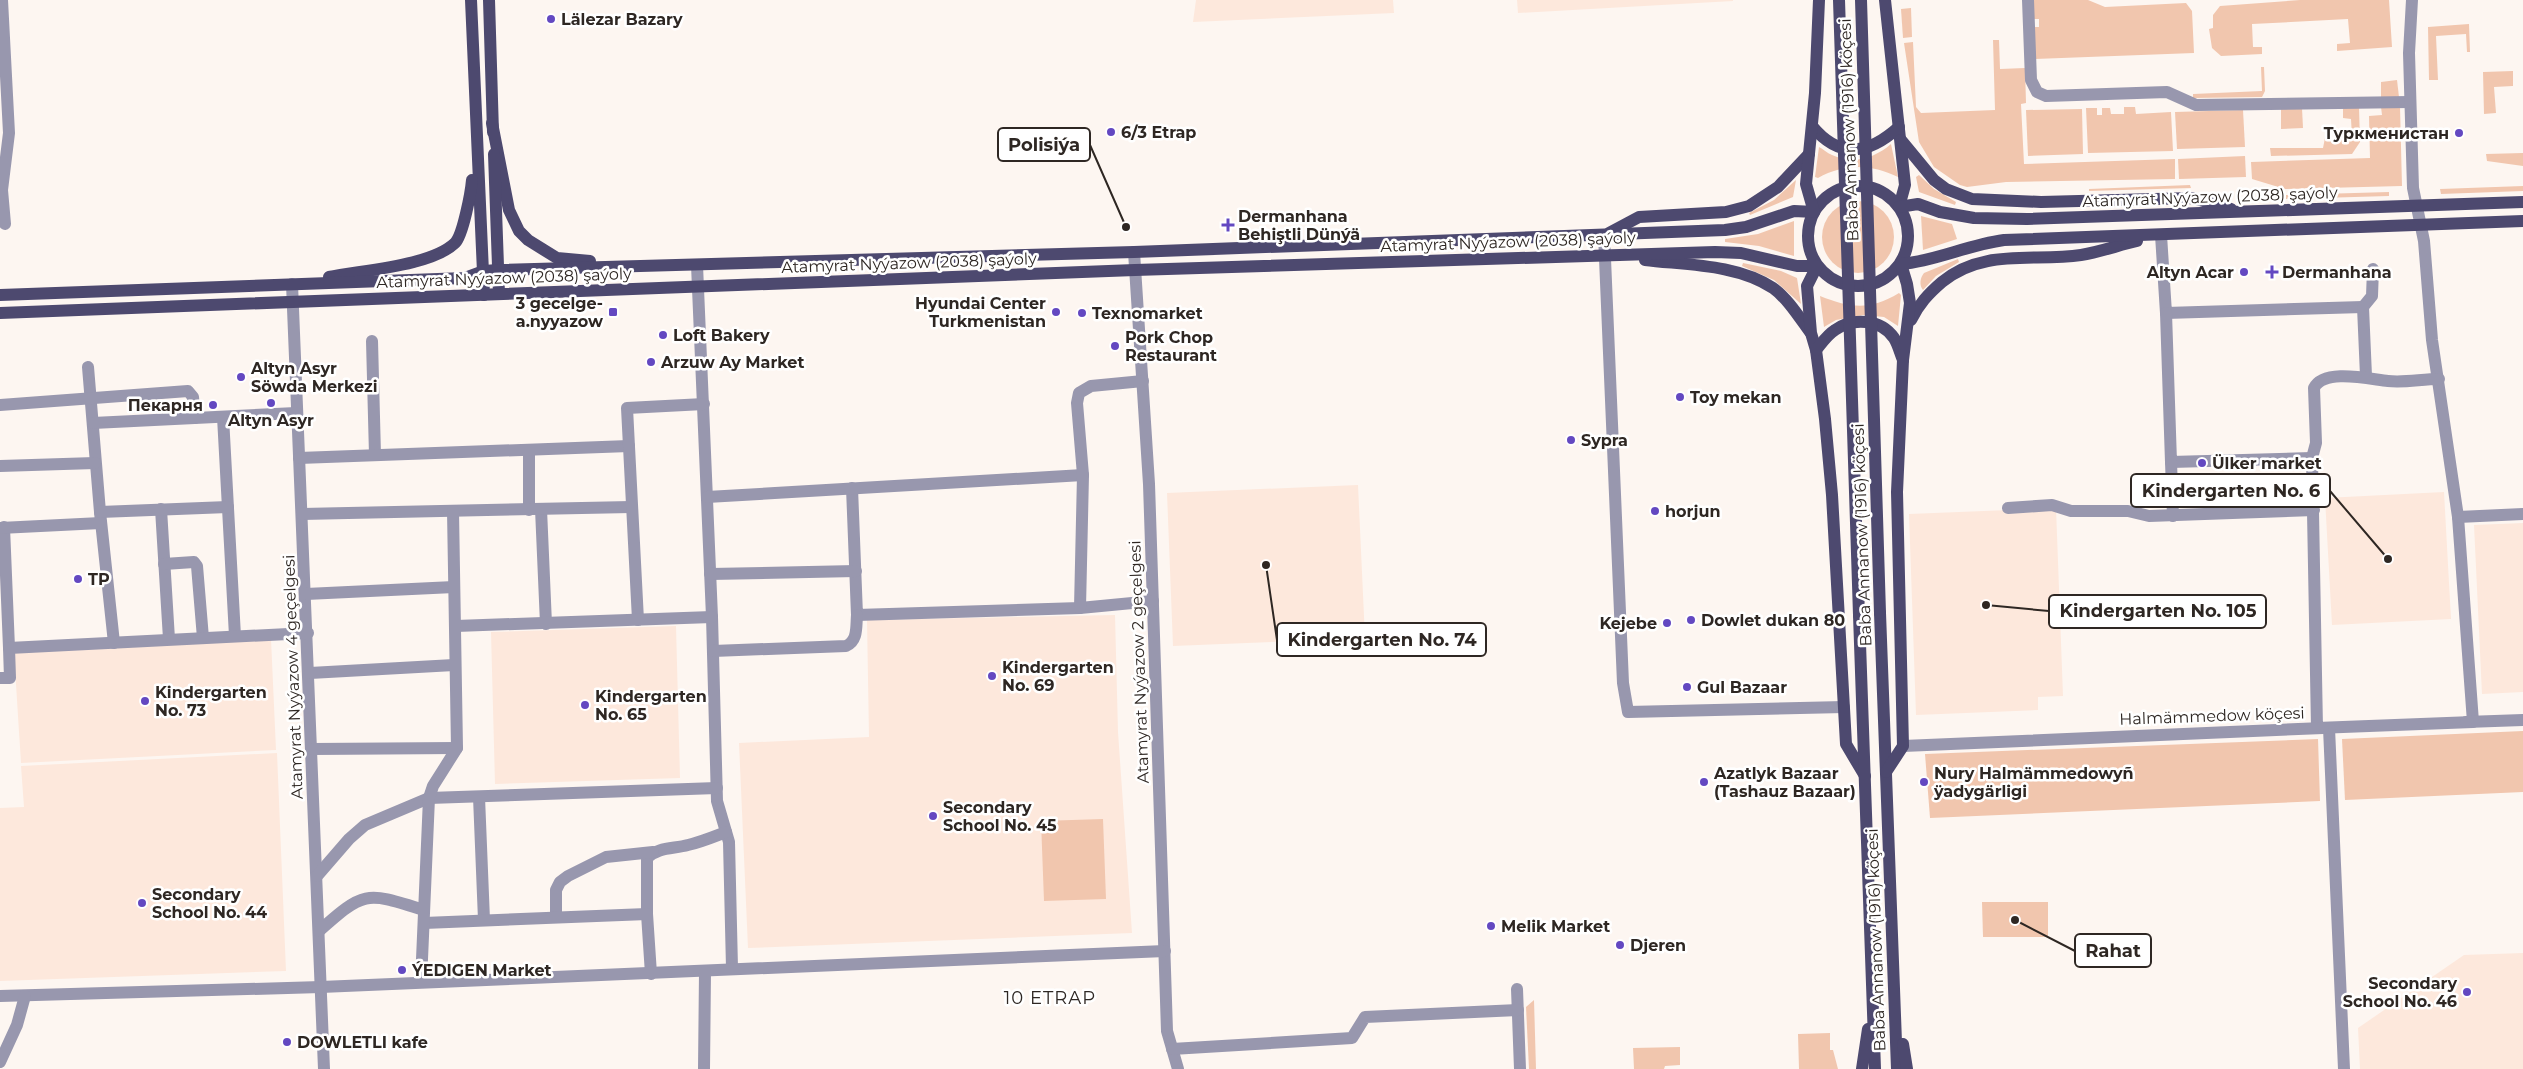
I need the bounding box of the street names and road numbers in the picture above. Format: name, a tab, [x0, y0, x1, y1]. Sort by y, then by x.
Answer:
street label: Baba Annanow (1916) köçesi	[1836, 18, 1862, 242]
street label: Atamyrat Nyýazow (2038) şaýoly	[2082, 183, 2338, 211]
street label: Atamyrat Nyýazow (2038) şaýoly	[1380, 228, 1636, 256]
street label: Atamyrat Nyýazow (2038) şaýoly	[781, 249, 1037, 277]
street label: Atamyrat Nyýazow (2038) şaýoly	[376, 264, 632, 292]
street label: Baba Annanow (1916) köçesi	[1849, 423, 1875, 647]
street label: Atamyrat Nyýazow 2 geçelgesi	[1125, 540, 1153, 784]
street label: Atamyrat Nyýazow 4 geçelgesi	[279, 554, 307, 800]
street label: Halmämmedow köçesi	[2119, 703, 2305, 729]
street label: Baba Annanow (1916) köçesi	[1863, 828, 1889, 1052]

